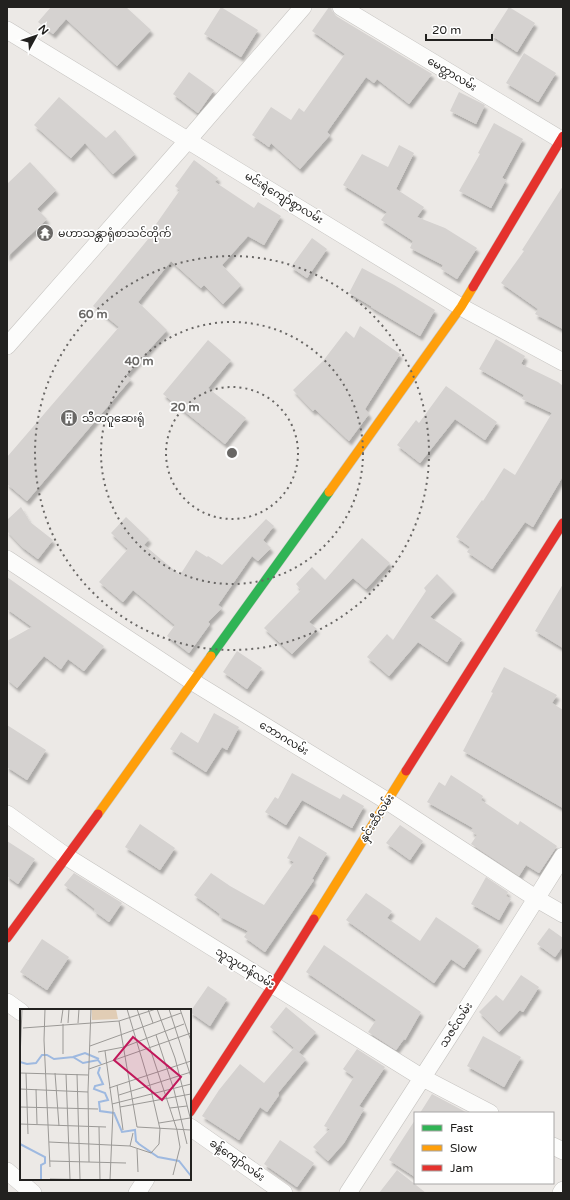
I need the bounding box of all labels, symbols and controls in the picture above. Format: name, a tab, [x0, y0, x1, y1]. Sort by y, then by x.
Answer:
north arrow	[16, 16, 56, 56]
scale bar	[426, 16, 492, 42]
text: N	[35, 22, 51, 37]
text: 20 m	[432, 23, 461, 37]
street label: မေတ္တာလမ်း	[424, 53, 480, 96]
street label: မင်းရဲကျော်စွာလမ်း	[241, 169, 326, 228]
temple icon: မဟာသန္တာရုံစာသင်တိုက်	[35, 223, 55, 243]
place label: မဟာသန္တာရုံစာသင်တိုက်	[58, 226, 171, 242]
text: 60 m	[78, 307, 108, 321]
text: 40 m	[124, 354, 154, 368]
text: 20 m	[170, 400, 200, 414]
building icon: သီတဂူဆေးရုံ	[59, 408, 79, 428]
place label: သီတဂူဆေးရုံ	[82, 411, 145, 427]
centre of rings	[225, 446, 239, 460]
street label: ဘောဂလမ်း	[257, 717, 312, 758]
street label: နှင်းဆီလမ်း	[356, 791, 399, 845]
street label: သူသူဟန်လမ်း	[212, 944, 278, 993]
street label: သဇင်လမ်း	[436, 999, 475, 1050]
inset map	[20, 1009, 191, 1180]
legend	[414, 1112, 554, 1184]
text: Fast	[450, 1121, 474, 1135]
street label: ခန့်ကျော်လမ်း	[206, 1135, 268, 1186]
text: Slow	[450, 1141, 477, 1155]
text: Jam	[450, 1161, 473, 1175]

